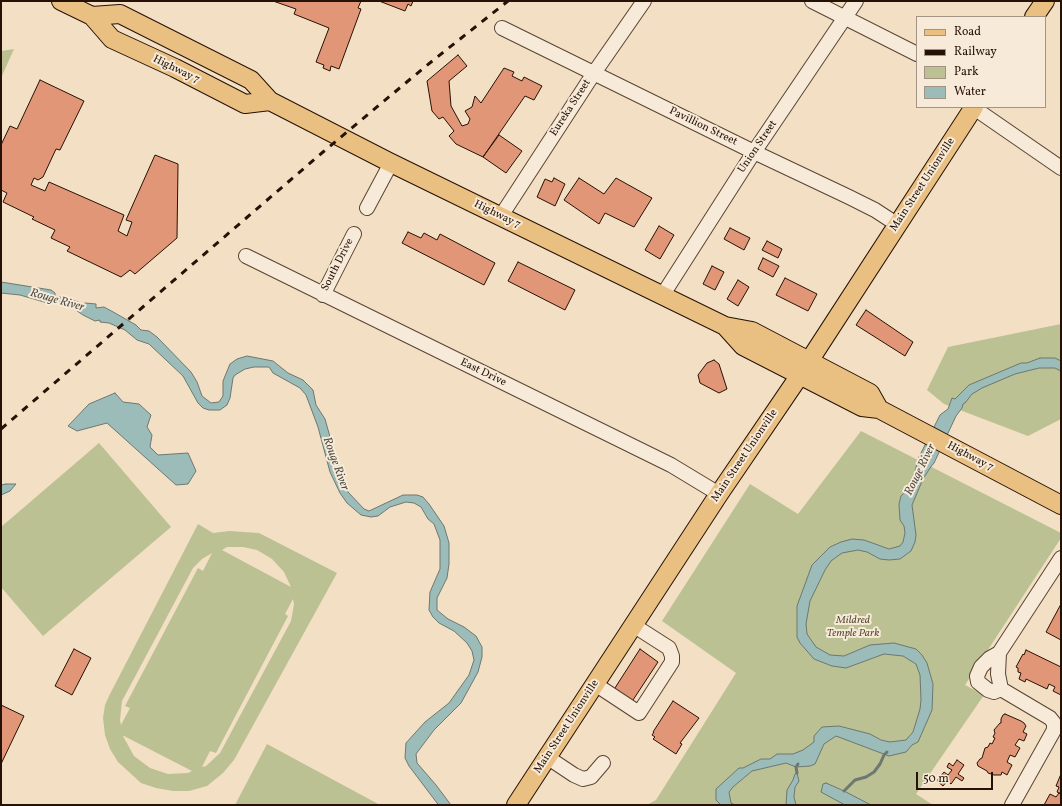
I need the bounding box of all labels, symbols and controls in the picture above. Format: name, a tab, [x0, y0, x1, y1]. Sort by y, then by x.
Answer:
legend	[916, 16, 1046, 108]
text: Road	[954, 24, 981, 40]
text: Railway	[954, 44, 997, 60]
street label: Highway 7	[150, 53, 202, 87]
text: Park	[954, 64, 979, 80]
street label: Eureka Street	[548, 77, 594, 139]
text: Water	[954, 84, 986, 100]
street label: Pavillion Street	[667, 105, 739, 149]
street label: Union Street	[736, 118, 780, 176]
street label: Main Street Unionville	[888, 136, 958, 234]
street label: Highway 7	[471, 198, 523, 232]
street label: South Drive	[319, 236, 357, 294]
water label: Rouge River	[28, 286, 86, 316]
street label: East Drive	[458, 356, 508, 390]
street label: Main Street Unionville	[709, 407, 781, 505]
water label: Rouge River	[319, 435, 351, 493]
street label: Highway 7	[945, 439, 995, 475]
water label: Rouge River	[902, 442, 940, 498]
park label: Mildred Temple Park	[827, 614, 879, 640]
street label: Main Street Unionville	[532, 678, 602, 776]
scale bar	[918, 764, 995, 790]
text: 50 m	[923, 771, 949, 787]

